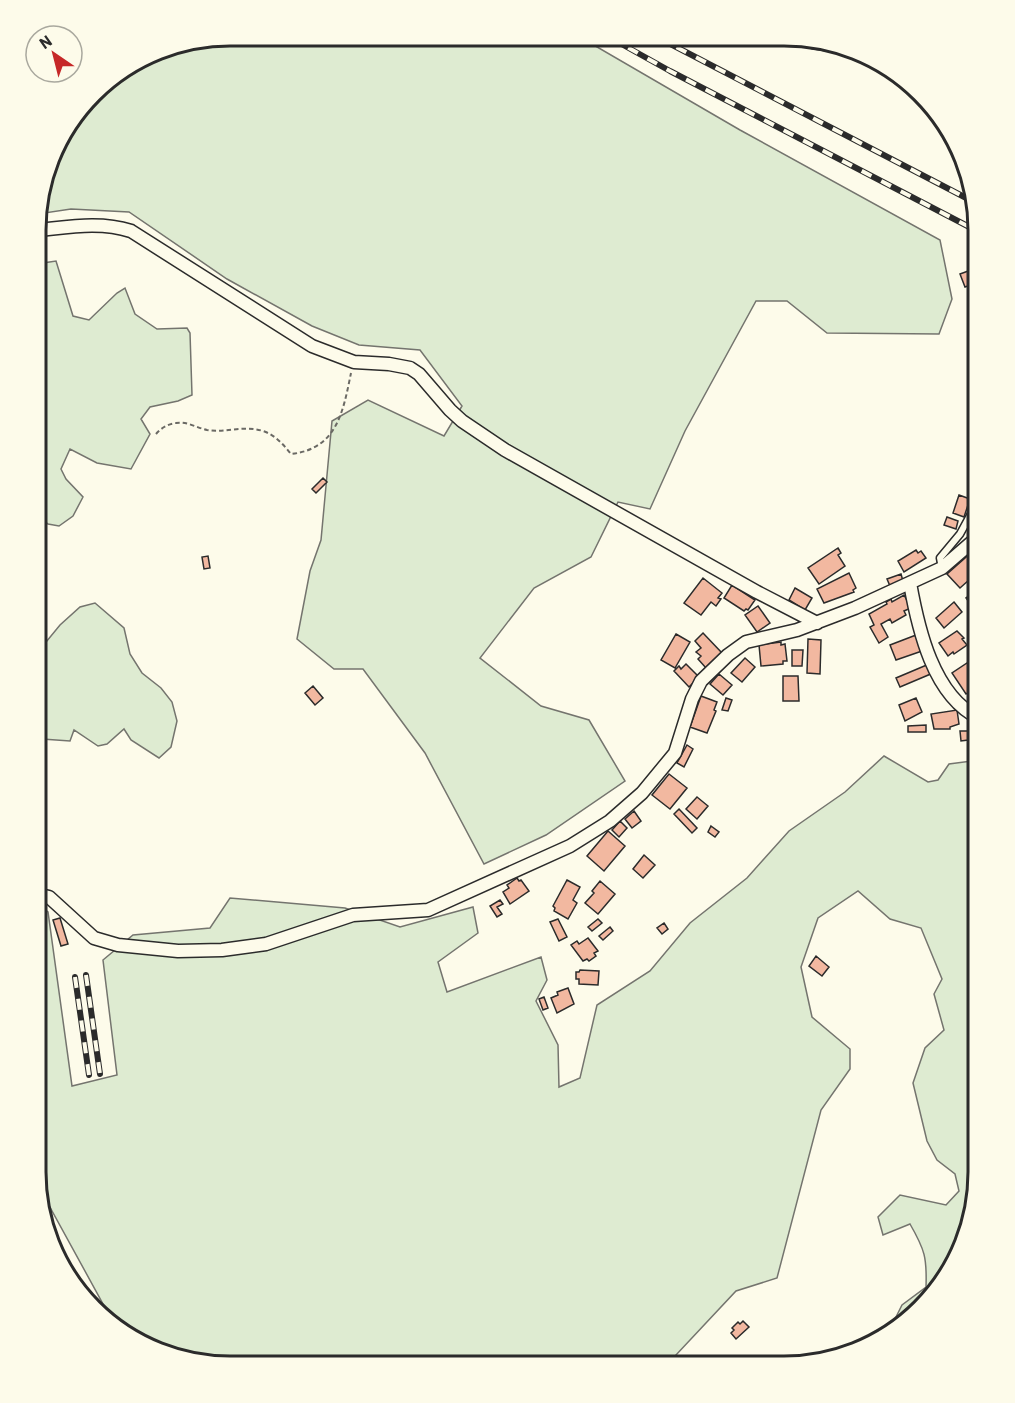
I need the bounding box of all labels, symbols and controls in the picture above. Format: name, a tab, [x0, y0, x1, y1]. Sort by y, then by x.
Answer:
north arrow	[24, 24, 84, 84]
text: N	[35, 30, 55, 52]

